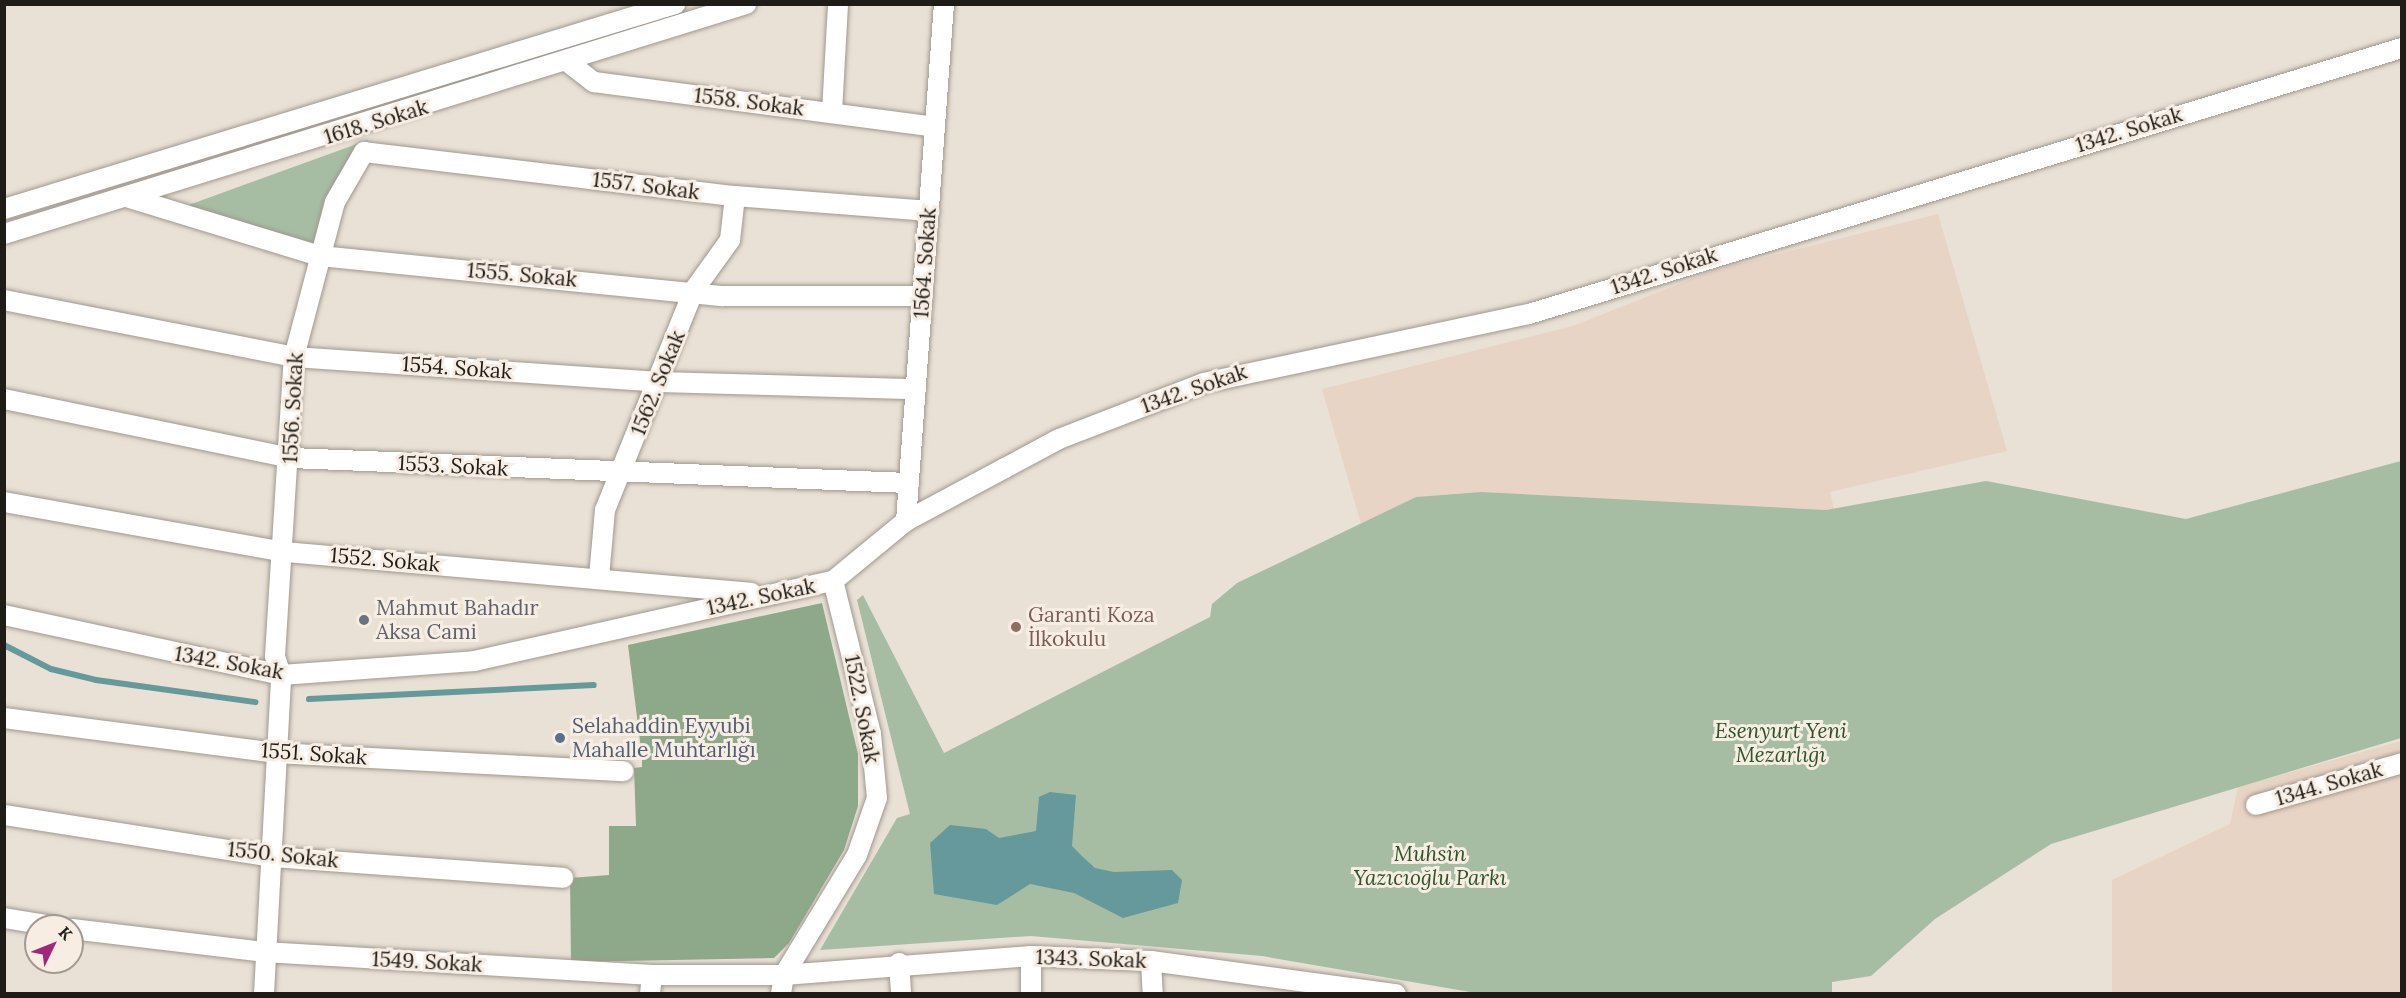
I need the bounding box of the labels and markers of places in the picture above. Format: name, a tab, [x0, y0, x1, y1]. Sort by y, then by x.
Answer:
place label: Mahmut Bahadır Aksa Cami	[376, 595, 539, 645]
place label: Garanti Koza İlkokulu	[1028, 602, 1155, 652]
marker: Mahmut Bahadır Aksa Cami	[357, 613, 371, 627]
marker: Garanti Koza İlkokulu	[1009, 620, 1023, 634]
place label: Selahaddin Eyyubi Mahalle Muhtarlığı	[572, 713, 756, 763]
marker: Selahaddin Eyyubi Mahalle Muhtarlığı	[553, 731, 567, 745]

